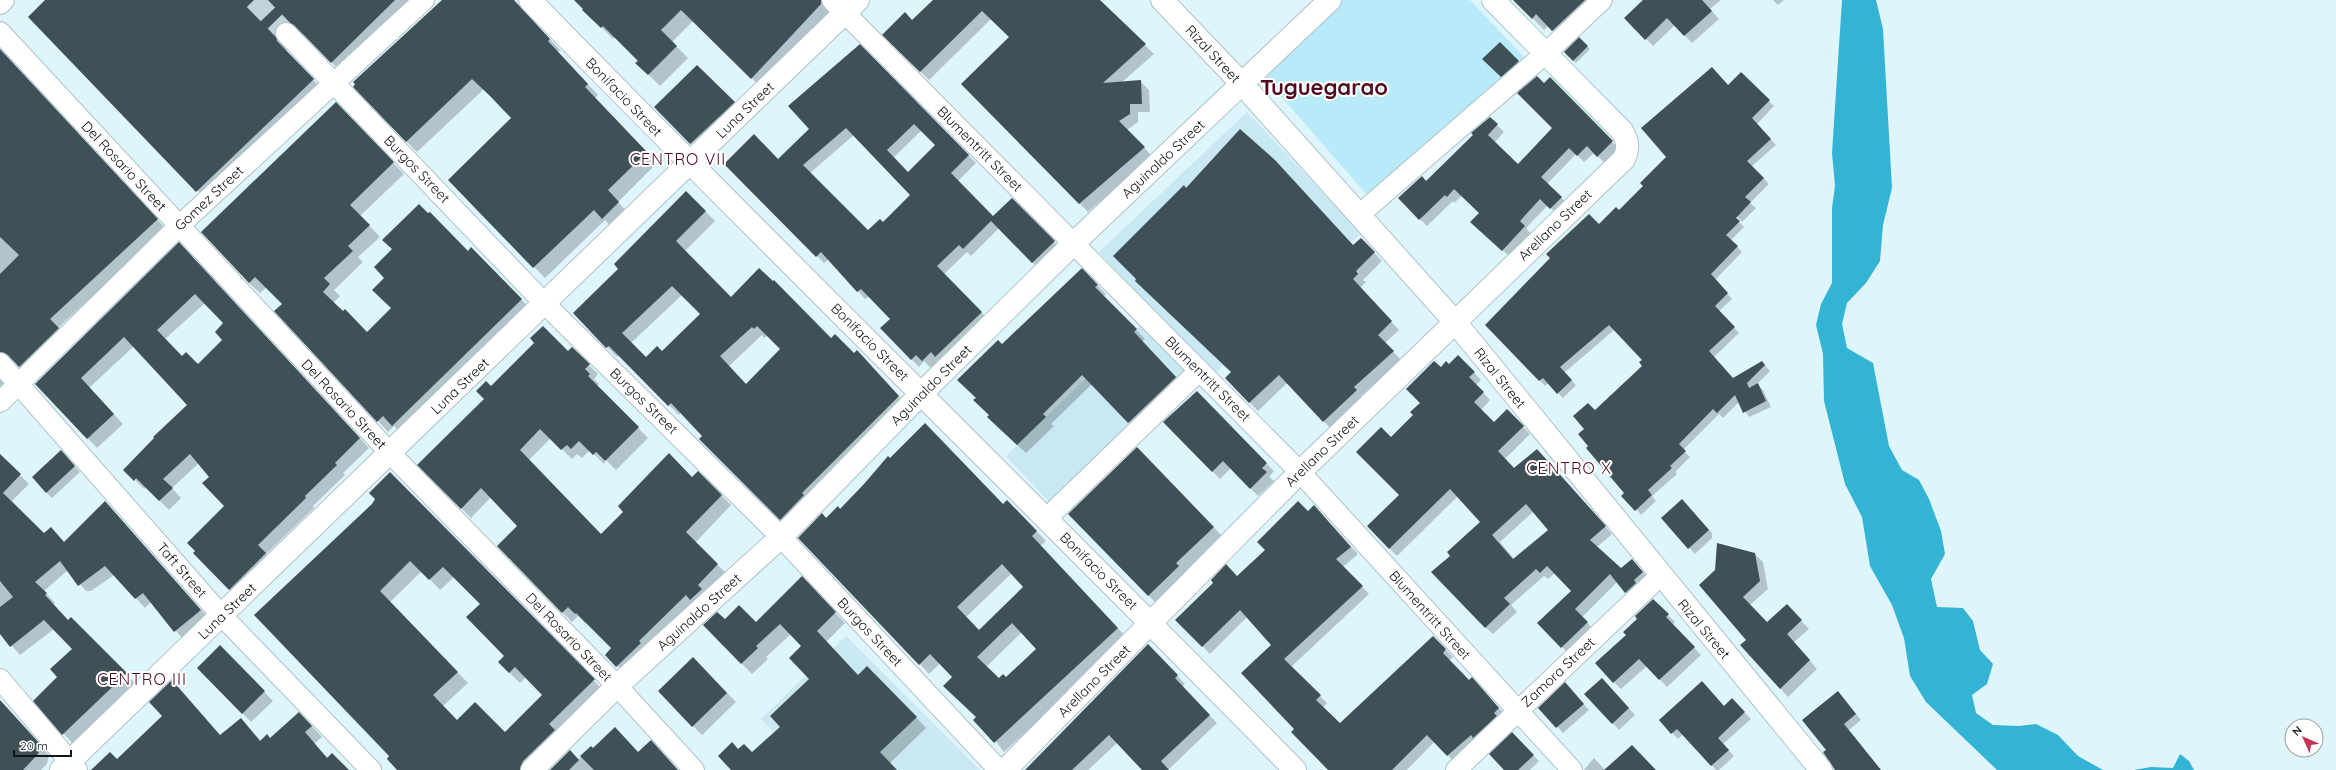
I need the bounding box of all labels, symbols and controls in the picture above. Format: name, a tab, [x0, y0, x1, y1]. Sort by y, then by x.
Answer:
street label: Rizal Street	[1182, 21, 1245, 87]
street label: Bonifacio Street	[582, 54, 666, 140]
district label: Tuguegarao	[1260, 73, 1388, 101]
street label: Luna Street	[712, 78, 778, 142]
street label: Blumentritt Street	[933, 102, 1027, 196]
street label: Aguinaldo Street	[1118, 116, 1209, 202]
street label: Del Rosario Street	[78, 117, 171, 215]
street label: Burgos Street	[380, 131, 454, 207]
district label: CENTRO VII	[630, 149, 726, 169]
street label: Gomez Street	[171, 161, 247, 234]
street label: Arellano Street	[1514, 185, 1596, 265]
street label: Bonifacio Street	[827, 299, 913, 385]
street label: Blumentritt Street	[1161, 332, 1255, 426]
street label: Aguinaldo Street	[887, 341, 975, 429]
street label: Rizal Street	[1470, 344, 1530, 412]
street label: Luna Street	[427, 354, 493, 418]
street label: Del Rosario Street	[298, 355, 391, 453]
street label: Burgos Street	[606, 364, 682, 438]
street label: Arellano Street	[1281, 411, 1363, 491]
district label: CENTRO X	[1526, 458, 1612, 478]
street label: Bonifacio Street	[1056, 528, 1142, 614]
street label: Taft Street	[153, 539, 211, 602]
street label: Blumentritt Street	[1385, 567, 1475, 663]
street label: Aguinaldo Street	[653, 569, 745, 655]
street label: Luna Street	[194, 579, 260, 643]
street label: Del Rosario Street	[522, 589, 616, 686]
street label: Burgos Street	[833, 594, 907, 670]
street label: Rizal Street	[1674, 595, 1734, 663]
street label: Zamora Street	[1517, 633, 1599, 711]
street label: Arellano Street	[1054, 641, 1134, 721]
district label: CENTRO III	[97, 669, 187, 689]
north arrow	[2284, 718, 2324, 758]
text: N	[2289, 723, 2305, 739]
scale bar	[14, 732, 71, 758]
text: 20 m	[20, 738, 48, 753]

